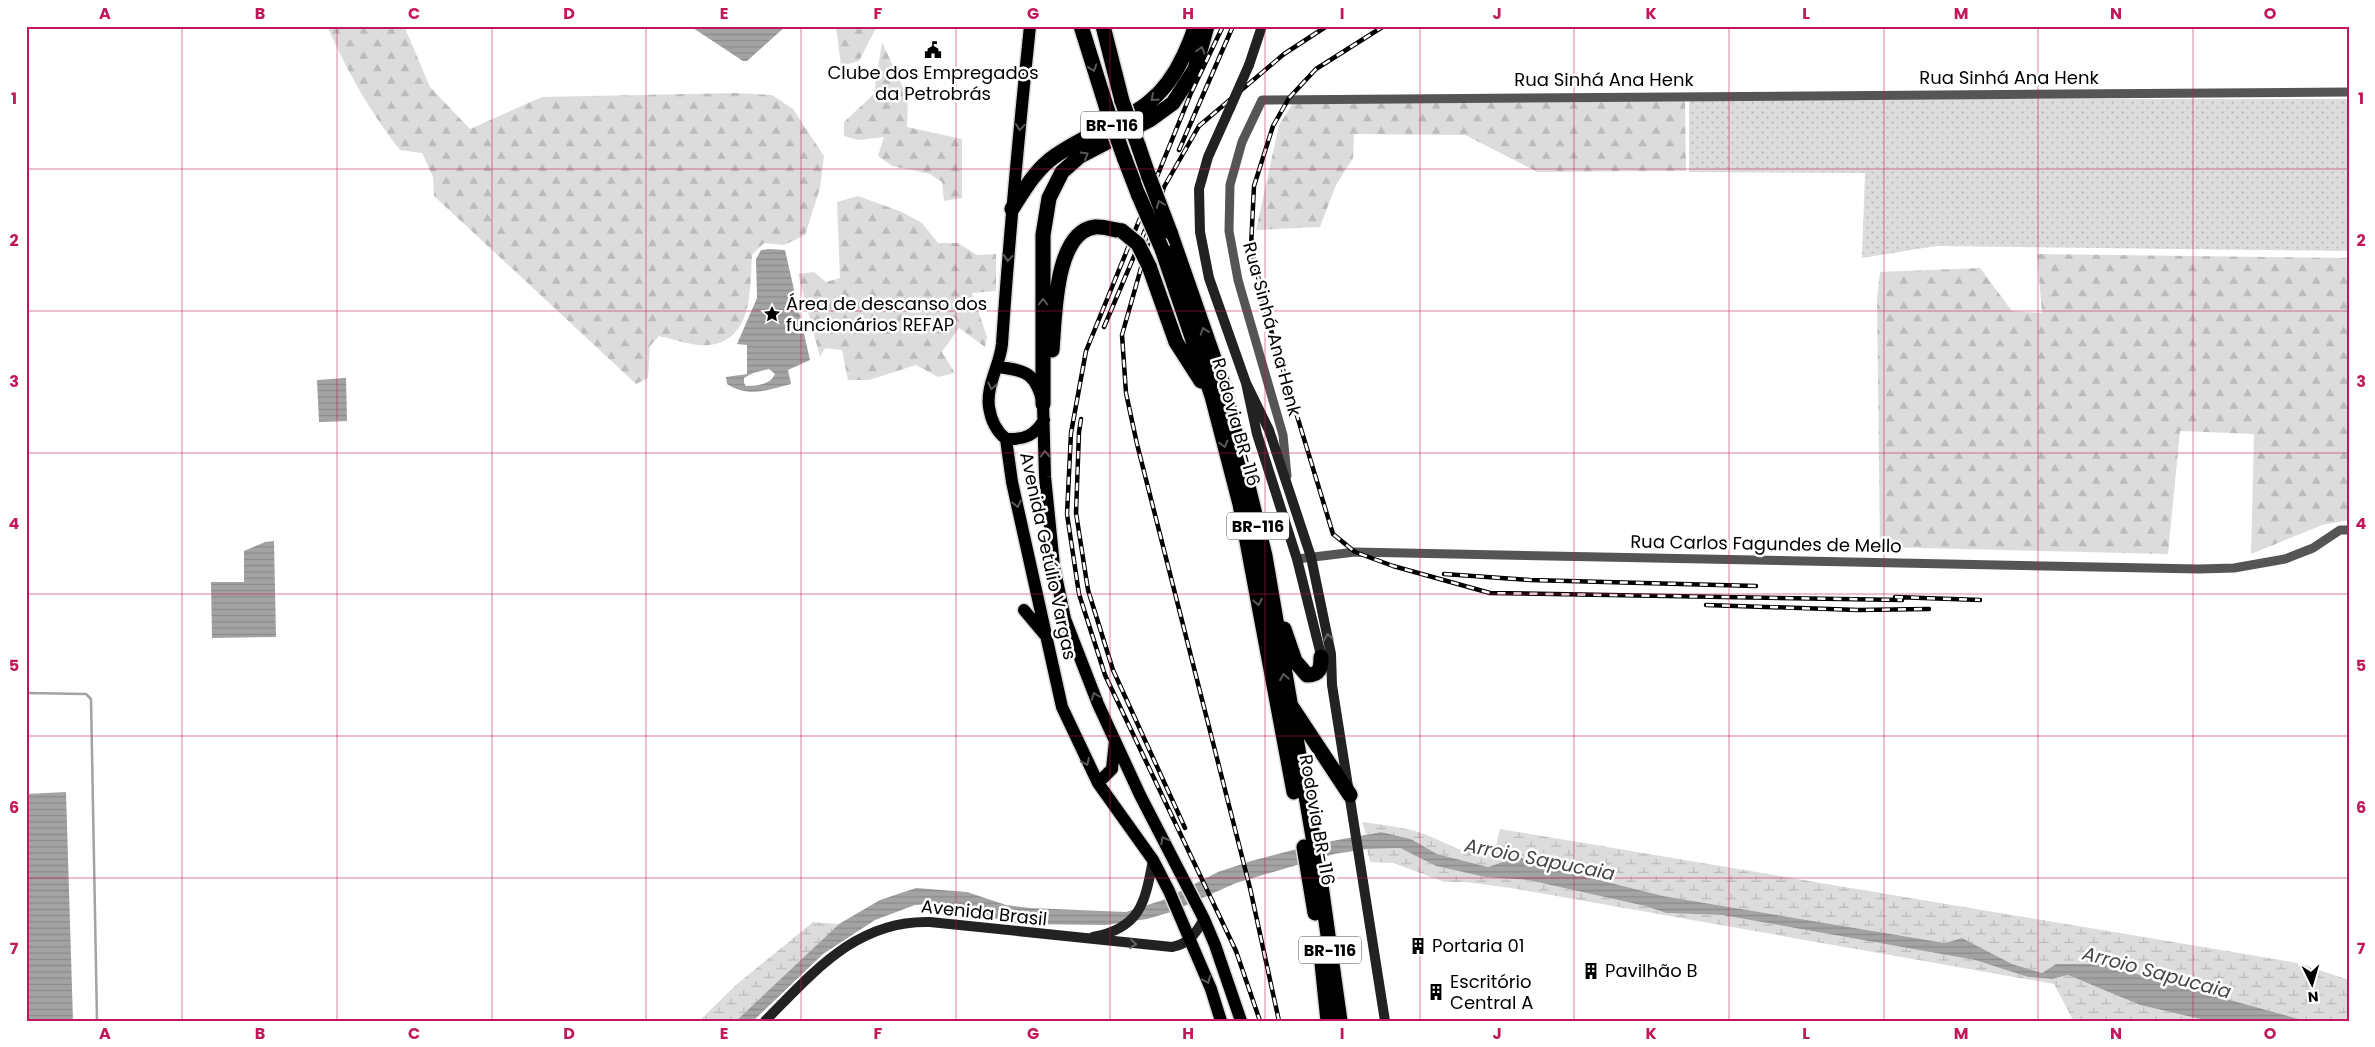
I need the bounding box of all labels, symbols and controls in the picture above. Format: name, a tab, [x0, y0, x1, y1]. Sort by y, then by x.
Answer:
text: A	[99, 2, 111, 25]
text: B	[255, 2, 265, 25]
text: C	[408, 2, 420, 25]
text: D	[563, 2, 575, 25]
text: E	[720, 2, 728, 25]
text: F	[874, 2, 883, 25]
text: G	[1027, 2, 1039, 25]
text: H	[1182, 2, 1194, 25]
text: I	[1340, 2, 1344, 25]
text: J	[1492, 2, 1502, 25]
text: K	[1645, 2, 1657, 25]
text: L	[1802, 2, 1810, 25]
text: M	[1954, 2, 1968, 25]
text: N	[2110, 2, 2122, 25]
text: O	[2264, 2, 2277, 25]
public building icon: Clube dos Empregados da Petrobrás	[923, 40, 943, 60]
one-way arrow	[1195, 47, 1205, 55]
place label: Clube dos Empregados da Petrobrás	[827, 60, 1039, 106]
one-way arrow	[1087, 63, 1097, 72]
street label: Rua Sinhá Ana Henk	[1919, 65, 2099, 90]
street label: Rua Sinhá Ana Henk	[1514, 67, 1694, 92]
text: 1	[11, 87, 17, 110]
text: 1	[2358, 87, 2364, 110]
one-way arrow	[1151, 93, 1160, 102]
road number: BR-116	[1081, 112, 1143, 138]
one-way arrow	[1015, 123, 1026, 131]
one-way arrow	[1079, 151, 1088, 161]
one-way arrow	[1155, 200, 1166, 209]
text: 2	[9, 229, 19, 252]
text: 2	[2356, 229, 2366, 252]
street label: Rua Sinhá Ana Henk	[1237, 239, 1308, 419]
one-way arrow	[1002, 254, 1013, 262]
place label: Área de descanso dos funcionários REFAP	[786, 291, 987, 337]
one-way arrow	[1038, 298, 1048, 306]
place icon: Área de descanso dos funcionários REFAP	[762, 304, 782, 324]
one-way arrow	[1200, 328, 1210, 336]
street label: Rodovia BR-116	[1206, 355, 1267, 489]
text: 3	[9, 370, 19, 393]
text: 3	[2356, 370, 2366, 393]
one-way arrow	[987, 382, 997, 390]
one-way arrow	[1218, 439, 1229, 448]
one-way arrow	[1039, 449, 1050, 457]
street label: Avenida Getúlio Vargas	[1014, 450, 1083, 662]
one-way arrow	[1011, 500, 1022, 509]
text: 4	[9, 512, 20, 535]
road number: BR-116	[1227, 512, 1289, 540]
text: 4	[2356, 512, 2367, 535]
street label: Rua Carlos Fagundes de Mello	[1630, 529, 1902, 558]
one-way arrow	[1252, 598, 1262, 607]
one-way arrow	[1323, 633, 1334, 641]
text: 5	[9, 654, 19, 677]
text: 5	[2356, 654, 2366, 677]
one-way arrow	[1280, 672, 1290, 681]
one-way arrow	[1090, 693, 1100, 701]
street label: Rodovia BR-116	[1294, 752, 1341, 887]
one-way arrow	[1080, 756, 1090, 765]
text: 6	[9, 796, 19, 819]
text: 6	[2356, 796, 2366, 819]
water label: Arroio Sapucaia	[1462, 832, 1617, 887]
one-way arrow	[1160, 837, 1170, 846]
street label: Avenida Brasil	[920, 893, 1048, 932]
place label: Portaria 01	[1432, 933, 1525, 958]
road number: BR-116	[1299, 936, 1361, 964]
building icon: Portaria 01	[1408, 936, 1428, 956]
text: 7	[10, 937, 19, 960]
text: 7	[2357, 937, 2366, 960]
one-way arrow	[1129, 938, 1137, 949]
water label: Arroio Sapucaia	[2079, 939, 2234, 1005]
place label: Pavilhão B	[1605, 958, 1698, 983]
north arrow	[2288, 960, 2338, 1010]
building icon: Pavilhão B	[1581, 961, 1601, 981]
place label: Escritório Central A	[1450, 969, 1533, 1015]
one-way arrow	[1201, 975, 1212, 984]
building icon: Escritório Central A	[1426, 982, 1446, 1002]
text: N	[2307, 987, 2319, 1007]
text: A	[99, 1022, 111, 1045]
text: B	[255, 1022, 265, 1045]
text: C	[408, 1022, 420, 1045]
text: D	[563, 1022, 575, 1045]
text: E	[720, 1022, 728, 1045]
text: F	[874, 1022, 883, 1045]
text: G	[1027, 1022, 1039, 1045]
text: H	[1182, 1022, 1194, 1045]
text: I	[1340, 1022, 1344, 1045]
text: J	[1492, 1022, 1502, 1045]
text: K	[1645, 1022, 1657, 1045]
text: L	[1802, 1022, 1810, 1045]
text: M	[1954, 1022, 1968, 1045]
text: N	[2110, 1022, 2122, 1045]
text: O	[2264, 1022, 2277, 1045]

